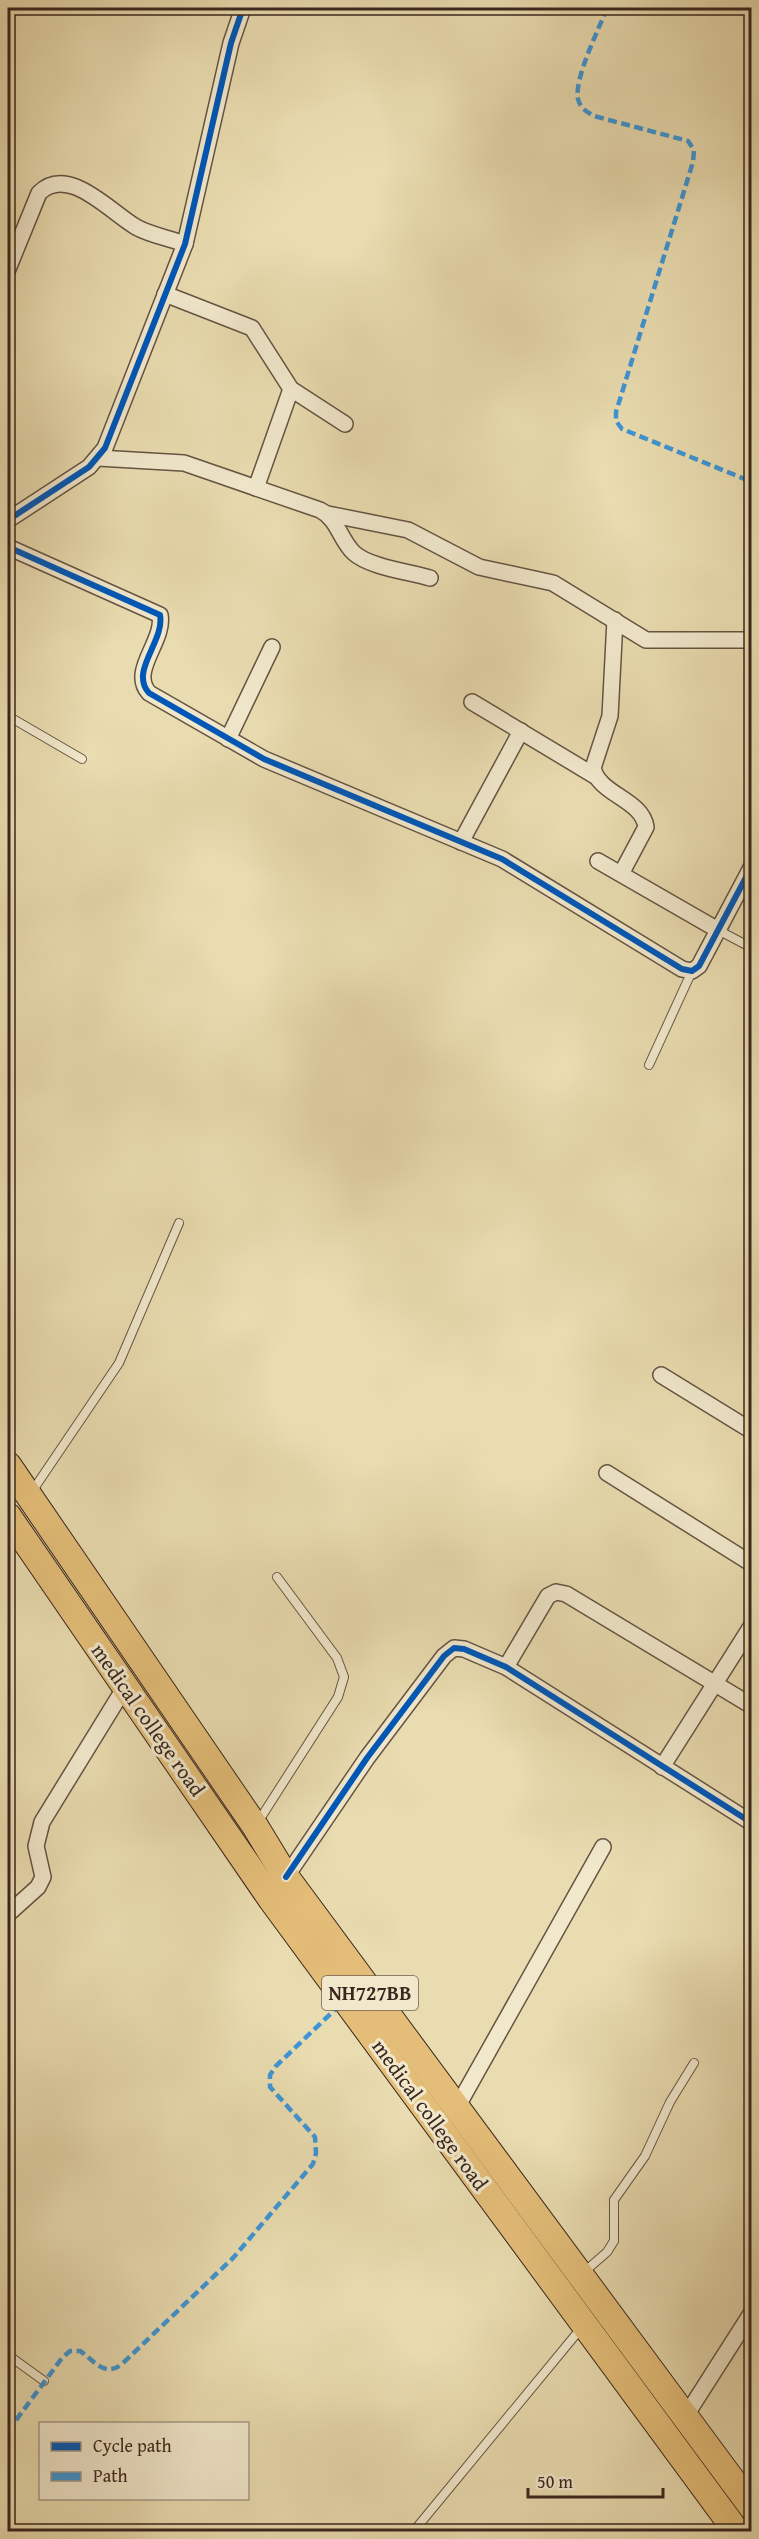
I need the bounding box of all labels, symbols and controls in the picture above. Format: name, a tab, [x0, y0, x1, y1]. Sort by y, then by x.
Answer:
street label: medical college road	[84, 1637, 213, 1803]
road number: NH727BB	[322, 1976, 418, 2010]
street label: medical college road	[365, 2033, 497, 2198]
legend	[39, 2422, 249, 2500]
text: Cycle path	[93, 2432, 172, 2459]
scale bar	[528, 2461, 663, 2499]
text: Path	[93, 2462, 128, 2489]
text: 50 m	[537, 2468, 573, 2495]

